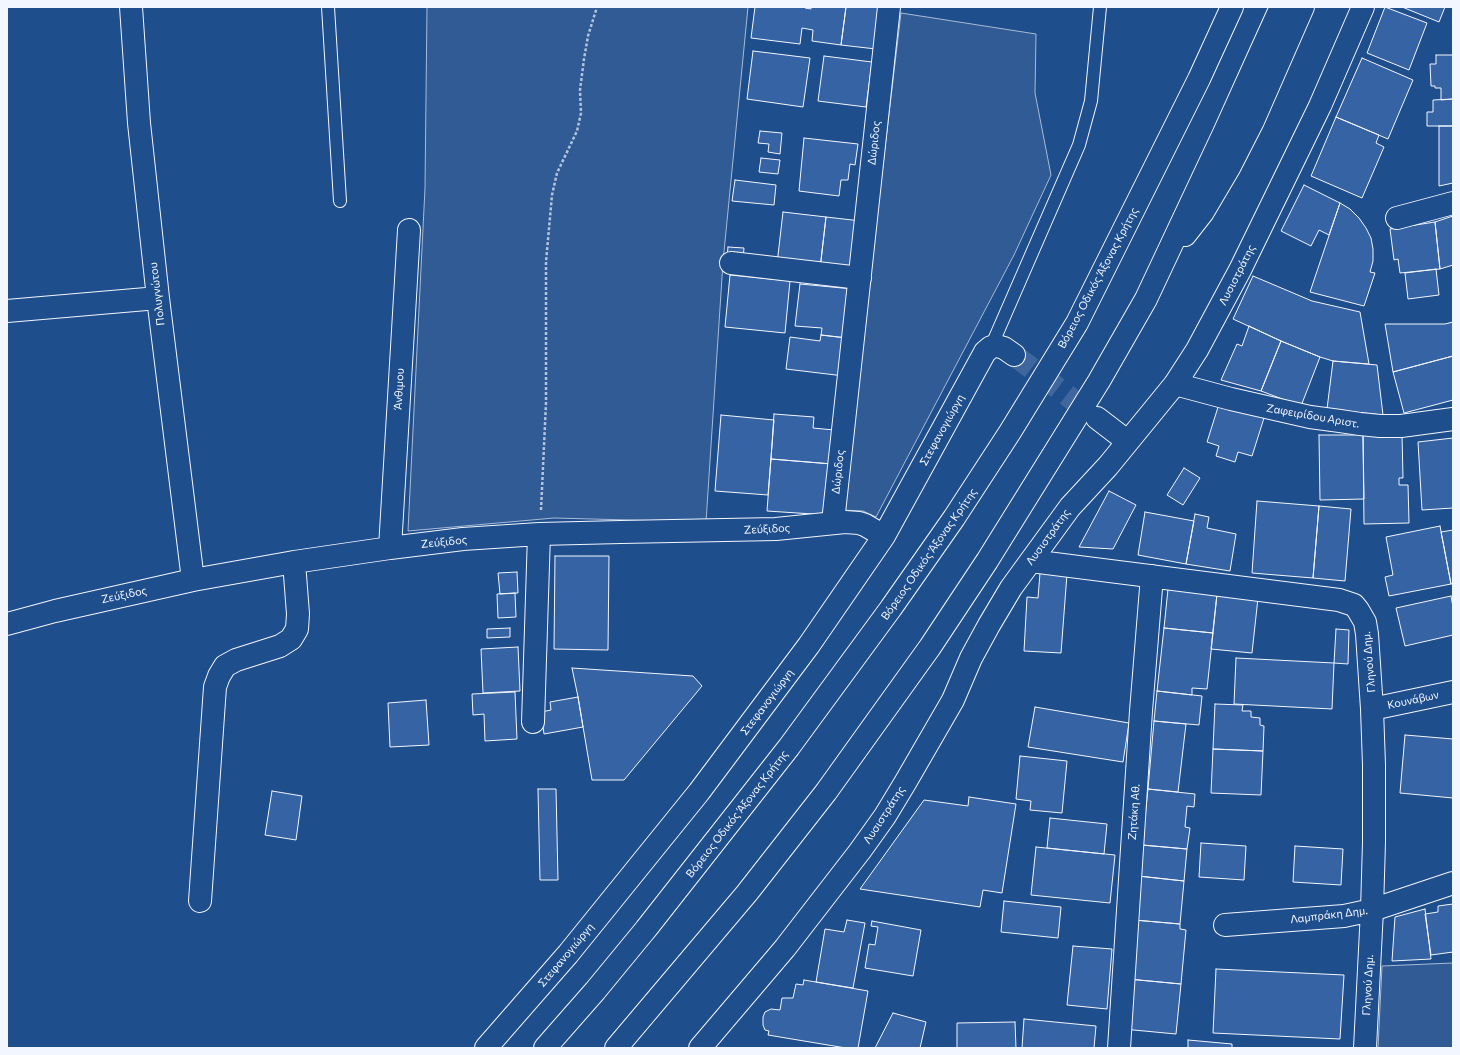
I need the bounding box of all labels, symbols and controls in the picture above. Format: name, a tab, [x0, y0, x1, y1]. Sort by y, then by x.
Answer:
street label: Δώριδος	[865, 120, 883, 166]
street label: Βόρειος Οδικός Άξονας Κρήτης	[1055, 205, 1141, 351]
street label: Λυσιστράτης	[1216, 242, 1258, 308]
street label: Πολυγνώτου	[147, 262, 167, 326]
street label: Άνθιμου	[391, 368, 407, 410]
street label: Στεφανογιώργη	[917, 392, 967, 468]
street label: Ζαφειρίδου Αριστ.	[1265, 401, 1361, 431]
street label: Δώριδος	[829, 449, 847, 495]
street label: Βόρειος Οδικός Άξονας Κρήτης	[878, 486, 980, 622]
street label: Λυσιστράτης	[1023, 506, 1073, 568]
street label: Ζεύξιδος	[744, 521, 790, 537]
street label: Ζεύξιδος	[420, 533, 468, 551]
street label: Ζεύξιδος	[100, 584, 148, 606]
street label: Γληνού Δημ.	[1360, 631, 1378, 693]
street label: Στεφανογιώργη	[738, 666, 796, 738]
street label: Κουνάβων	[1386, 688, 1440, 712]
street label: Βόρειος Οδικός Άξονας Κρήτης	[683, 748, 791, 880]
street label: Ζητάκη Αθ.	[1125, 783, 1143, 841]
street label: Λυσιστράτης	[860, 784, 908, 846]
street label: Λαμπράκη Δημ.	[1290, 904, 1368, 926]
street label: Στεφανογιώργη	[535, 920, 597, 990]
street label: Γληνού Δημ.	[1360, 954, 1376, 1016]

